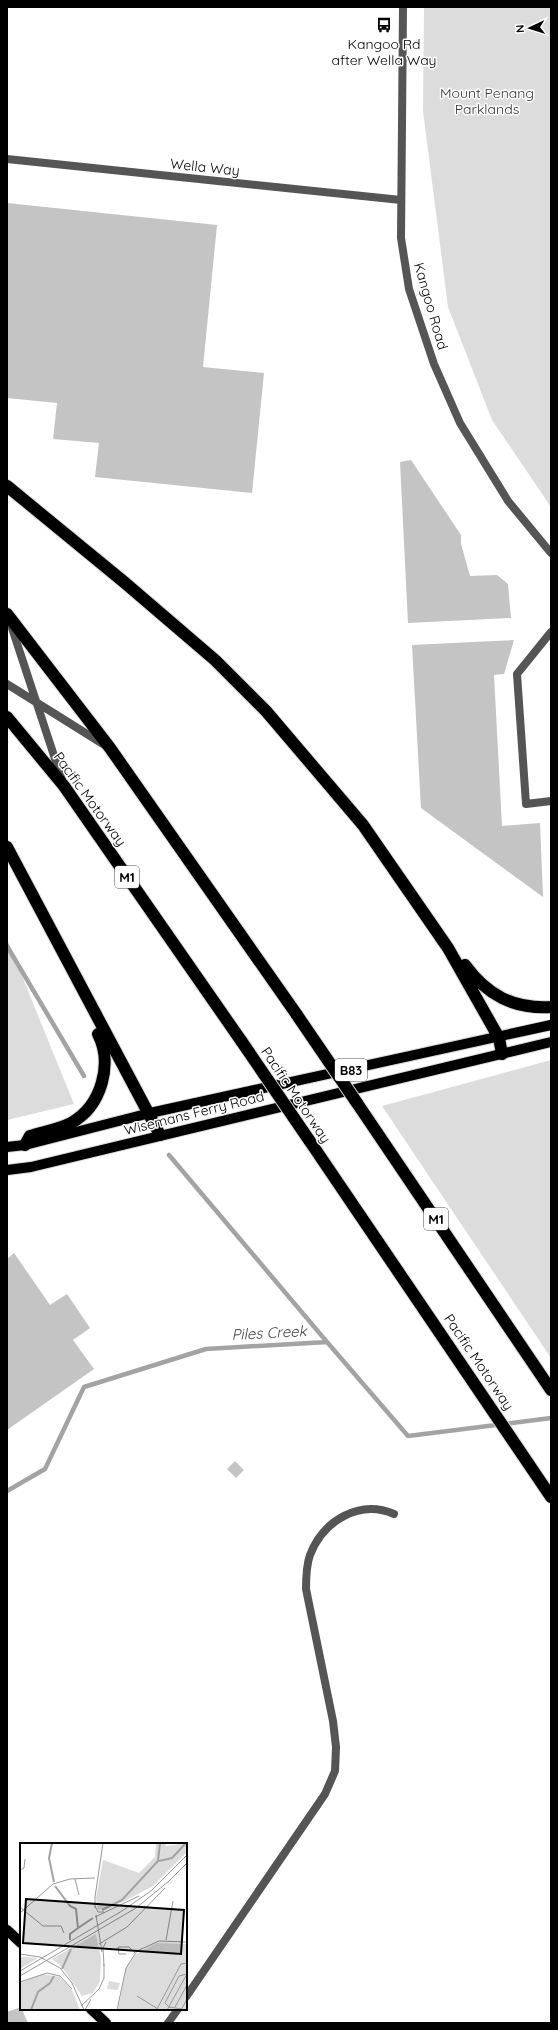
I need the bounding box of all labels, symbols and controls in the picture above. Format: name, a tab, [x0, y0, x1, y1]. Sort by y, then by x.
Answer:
north arrow	[510, 8, 550, 48]
bus stop icon: Kangoo Rd after Wella Way	[375, 16, 393, 34]
text: N	[513, 24, 527, 33]
place label: Kangoo Rd after Wella Way	[331, 35, 437, 69]
park label: Mount Penang Parklands	[440, 84, 534, 118]
street label: Wella Way	[169, 154, 241, 180]
street label: Kangoo Road	[410, 260, 452, 352]
street label: Pacific Motorway	[50, 748, 130, 850]
road number: M1	[115, 866, 139, 888]
street label: Pacific Motorway	[257, 1043, 335, 1147]
road number: B83	[335, 1059, 367, 1081]
street label: Wisemans Ferry Road	[122, 1087, 266, 1139]
road number: M1	[424, 1208, 448, 1230]
street label: Pacific Motorway	[440, 1310, 518, 1414]
water label: Piles Creek	[231, 1321, 309, 1344]
inset map	[20, 1843, 187, 2010]

